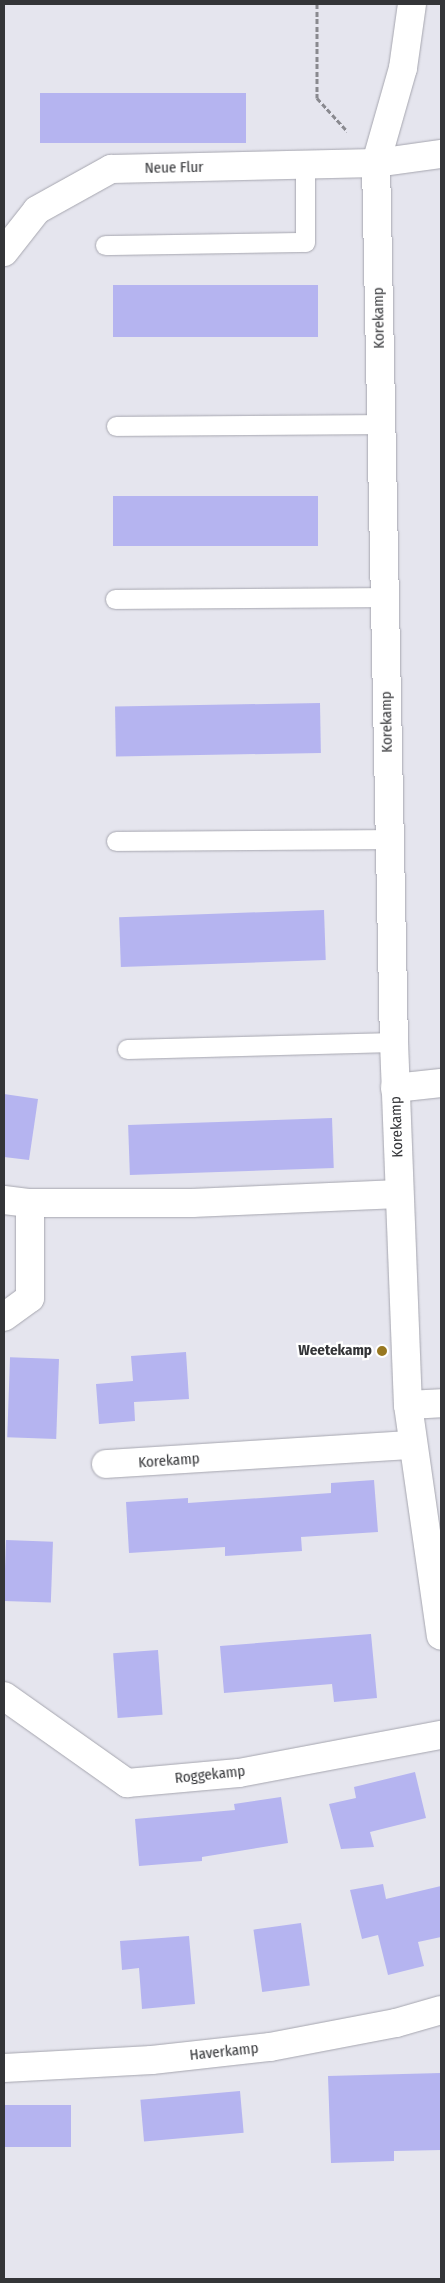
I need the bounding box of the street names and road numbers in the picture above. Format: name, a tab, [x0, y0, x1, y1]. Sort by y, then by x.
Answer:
street label: Neue Flur	[144, 158, 204, 178]
street label: Korekamp	[369, 287, 389, 349]
street label: Korekamp	[377, 691, 397, 753]
street label: Korekamp	[387, 1096, 407, 1158]
street label: Korekamp	[138, 1450, 200, 1472]
street label: Roggekamp	[174, 1762, 246, 1788]
street label: Haverkamp	[189, 2039, 259, 2065]

